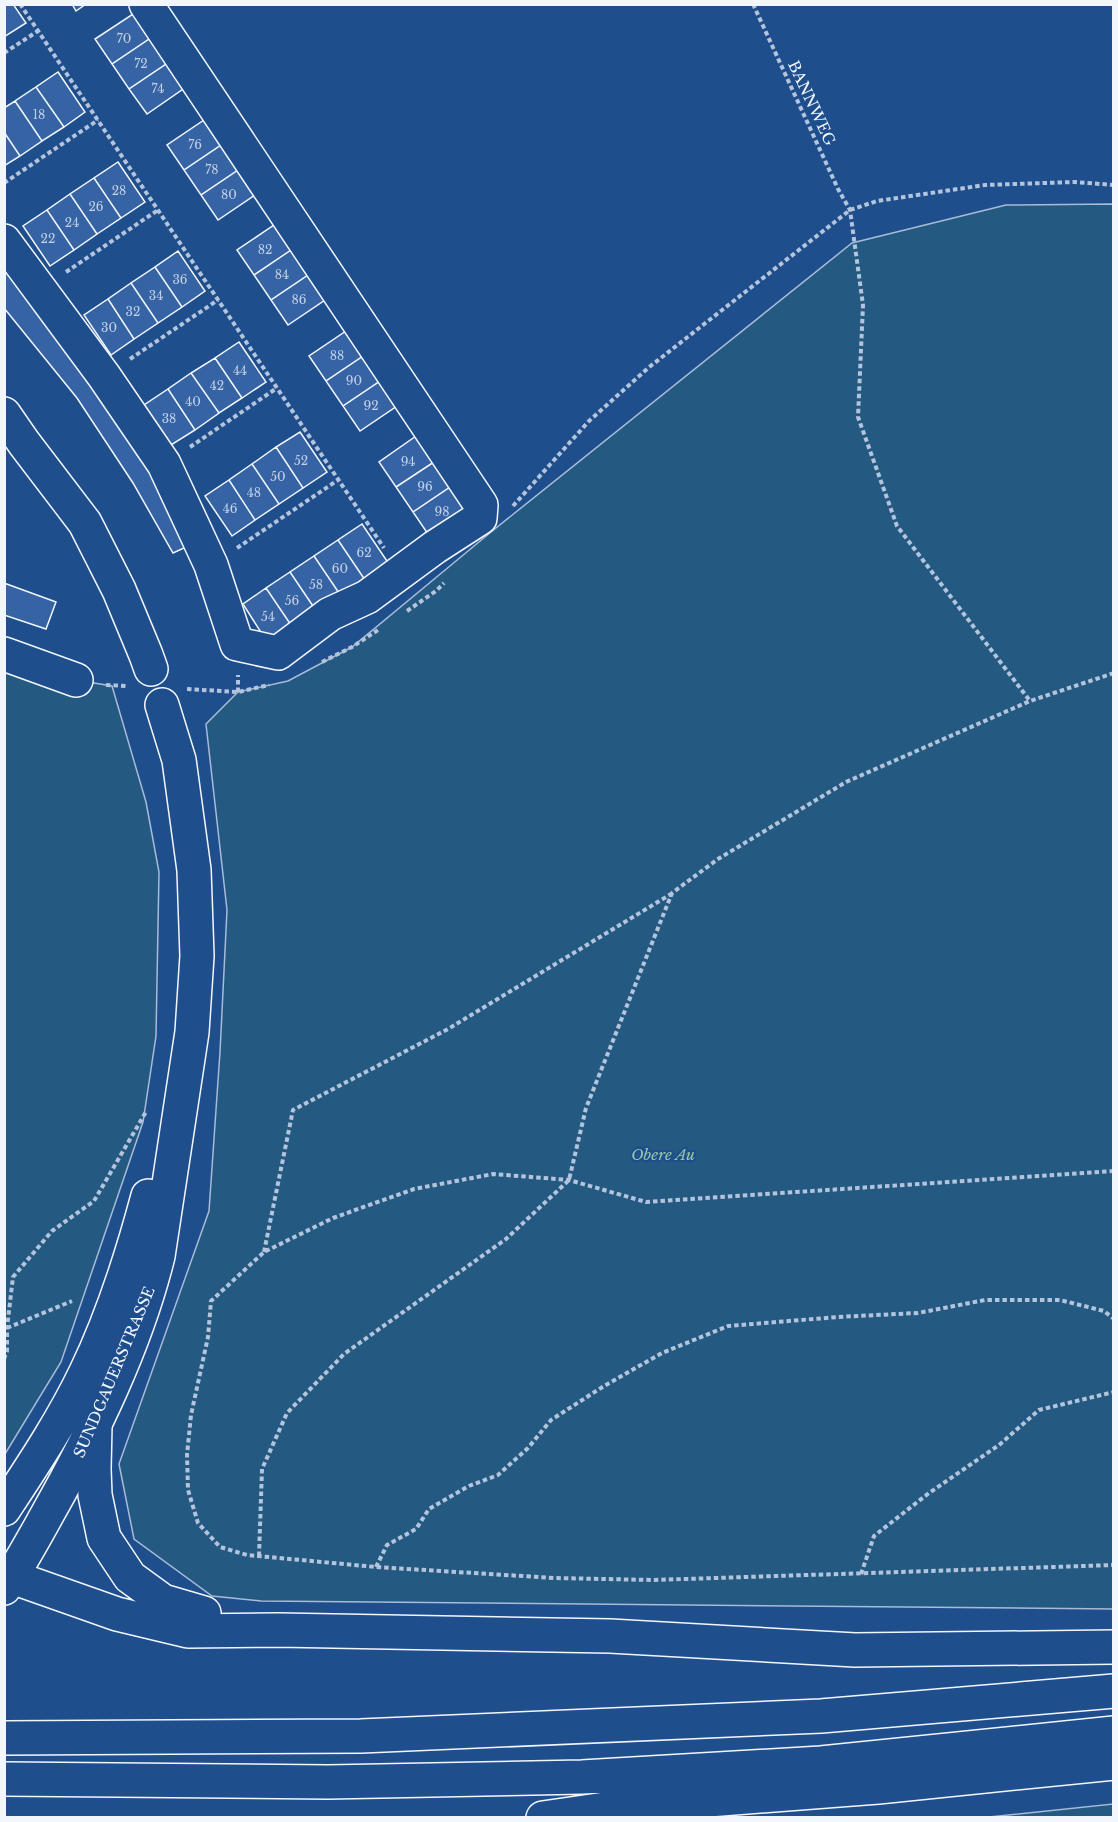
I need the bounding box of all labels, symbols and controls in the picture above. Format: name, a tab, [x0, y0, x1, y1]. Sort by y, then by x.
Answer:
house number: 70	[117, 31, 131, 46]
house number: 72	[134, 56, 148, 71]
street label: BANNWEG	[784, 58, 840, 148]
house number: 74	[152, 81, 164, 96]
house number: 18	[33, 107, 45, 122]
house number: 76	[188, 137, 202, 152]
house number: 78	[205, 162, 219, 177]
house number: 28	[112, 183, 126, 198]
house number: 80	[221, 187, 237, 202]
house number: 26	[88, 199, 104, 214]
house number: 24	[65, 215, 79, 230]
house number: 22	[41, 231, 55, 246]
house number: 82	[258, 242, 272, 257]
house number: 84	[275, 267, 289, 282]
house number: 36	[172, 272, 188, 287]
house number: 34	[149, 288, 163, 303]
house number: 86	[292, 292, 307, 307]
house number: 32	[126, 304, 140, 319]
house number: 30	[101, 320, 117, 335]
house number: 88	[330, 348, 344, 363]
house number: 44	[233, 363, 247, 378]
house number: 90	[346, 373, 362, 388]
house number: 42	[210, 378, 224, 393]
house number: 40	[185, 394, 201, 409]
house number: 92	[363, 398, 379, 413]
house number: 38	[162, 411, 176, 426]
house number: 52	[294, 453, 308, 468]
house number: 94	[401, 454, 415, 469]
house number: 50	[270, 469, 286, 484]
house number: 96	[417, 479, 433, 494]
house number: 48	[247, 485, 261, 500]
house number: 46	[223, 501, 238, 516]
house number: 98	[435, 504, 450, 519]
house number: 62	[356, 545, 372, 560]
house number: 60	[332, 561, 348, 576]
house number: 58	[309, 577, 323, 592]
house number: 56	[285, 593, 300, 608]
house number: 54	[261, 609, 275, 624]
park label: Obere Au	[631, 1145, 695, 1164]
street label: SUNDGAUERSTRASSE	[69, 1283, 159, 1460]

